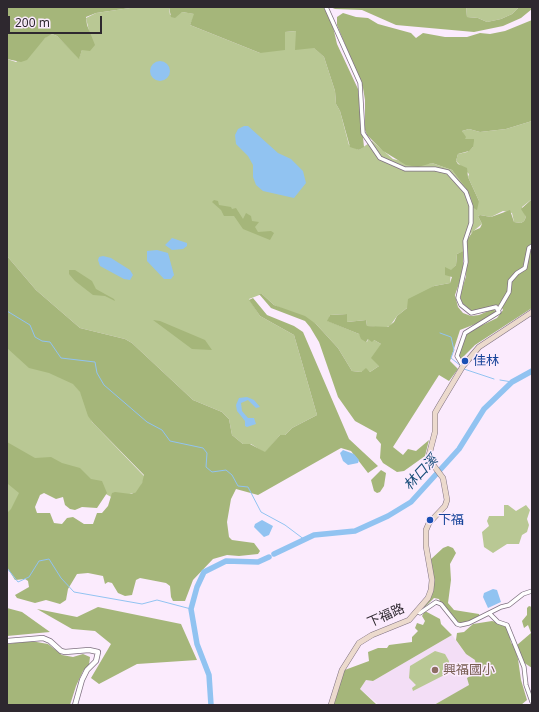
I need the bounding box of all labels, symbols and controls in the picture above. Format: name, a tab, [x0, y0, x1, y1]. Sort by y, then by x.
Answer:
scale bar	[10, 8, 104, 34]
text: 200 m	[15, 14, 50, 31]
place label: 佳林	[473, 353, 499, 369]
marker: 佳林	[460, 356, 470, 366]
water label: 林口溪	[401, 452, 441, 494]
place label: 下福	[438, 512, 464, 528]
marker: 下福	[425, 515, 435, 525]
street label: 下福路	[365, 601, 407, 631]
place label: 興福國小	[443, 662, 495, 678]
marker: 興福國小	[430, 665, 440, 675]

